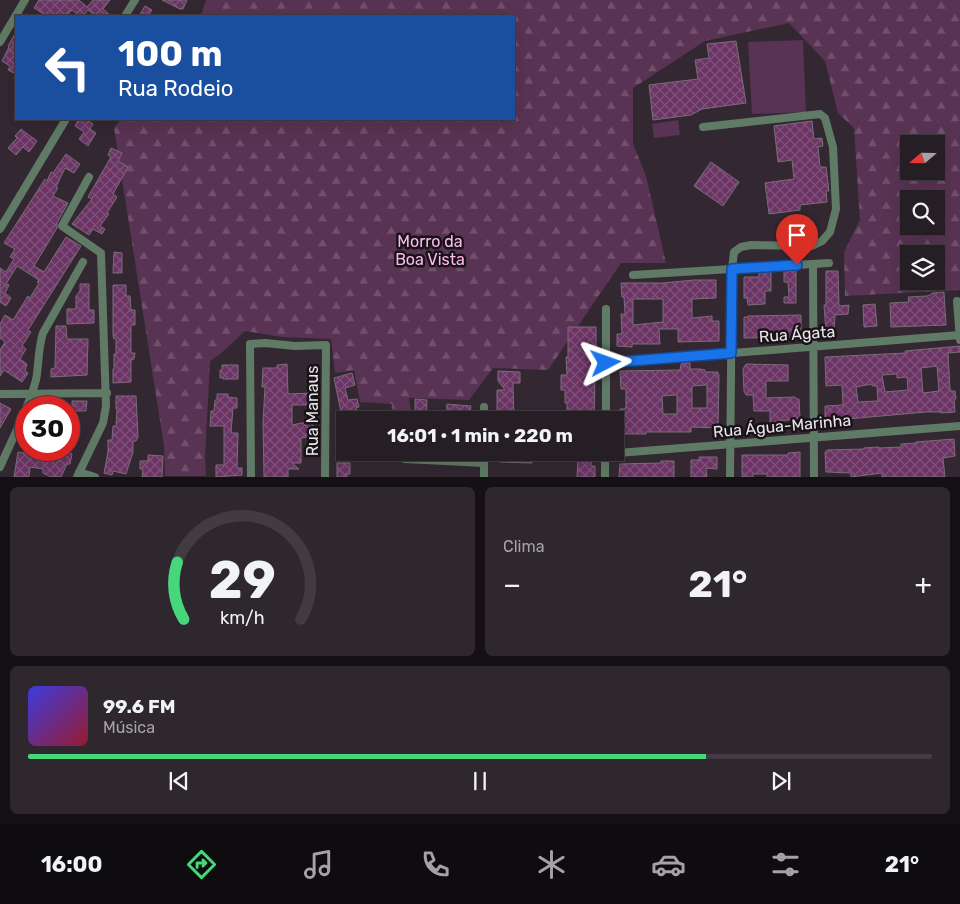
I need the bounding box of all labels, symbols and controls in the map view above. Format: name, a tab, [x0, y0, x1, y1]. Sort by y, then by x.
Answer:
text: 100 m	[118, 33, 223, 75]
icon: left	[35, 35, 100, 100]
text: Rua Rodeio	[118, 75, 233, 102]
north arrow	[900, 135, 945, 180]
map controls	[900, 135, 945, 290]
button: search	[900, 190, 945, 235]
pin	[776, 214, 818, 265]
icon: arrive	[783, 221, 811, 249]
park label: Morro da Boa Vista	[395, 232, 465, 269]
button: layers	[900, 245, 945, 290]
street label: Rua Ágata	[758, 322, 836, 346]
position arrow	[579, 336, 631, 388]
street label: Rua Manaus	[303, 366, 322, 456]
speed limit sign: 30	[15, 396, 80, 461]
street label: Rua Água-Marinha	[712, 411, 852, 441]
text: 16:01 · 1 min · 220 m	[387, 424, 573, 447]
text: Clima	[503, 537, 544, 556]
text: 29	[209, 549, 276, 611]
text: 21°	[688, 561, 747, 607]
text: −	[503, 568, 521, 601]
text: +	[915, 568, 932, 601]
text: km/h	[220, 607, 265, 628]
text: 99.6 FM	[103, 695, 176, 718]
text: Música	[103, 718, 155, 737]
icon: previous	[165, 767, 193, 795]
icon: pause	[466, 767, 494, 795]
icon: next	[767, 767, 795, 795]
icon: directions	[184, 847, 219, 882]
icon: music	[301, 847, 336, 882]
icon: phone	[418, 847, 453, 882]
icon: climate	[534, 847, 569, 882]
icon: car	[651, 847, 686, 882]
icon: filters	[768, 847, 803, 882]
text: 16:00	[41, 851, 102, 878]
text: 21°	[885, 851, 919, 878]

